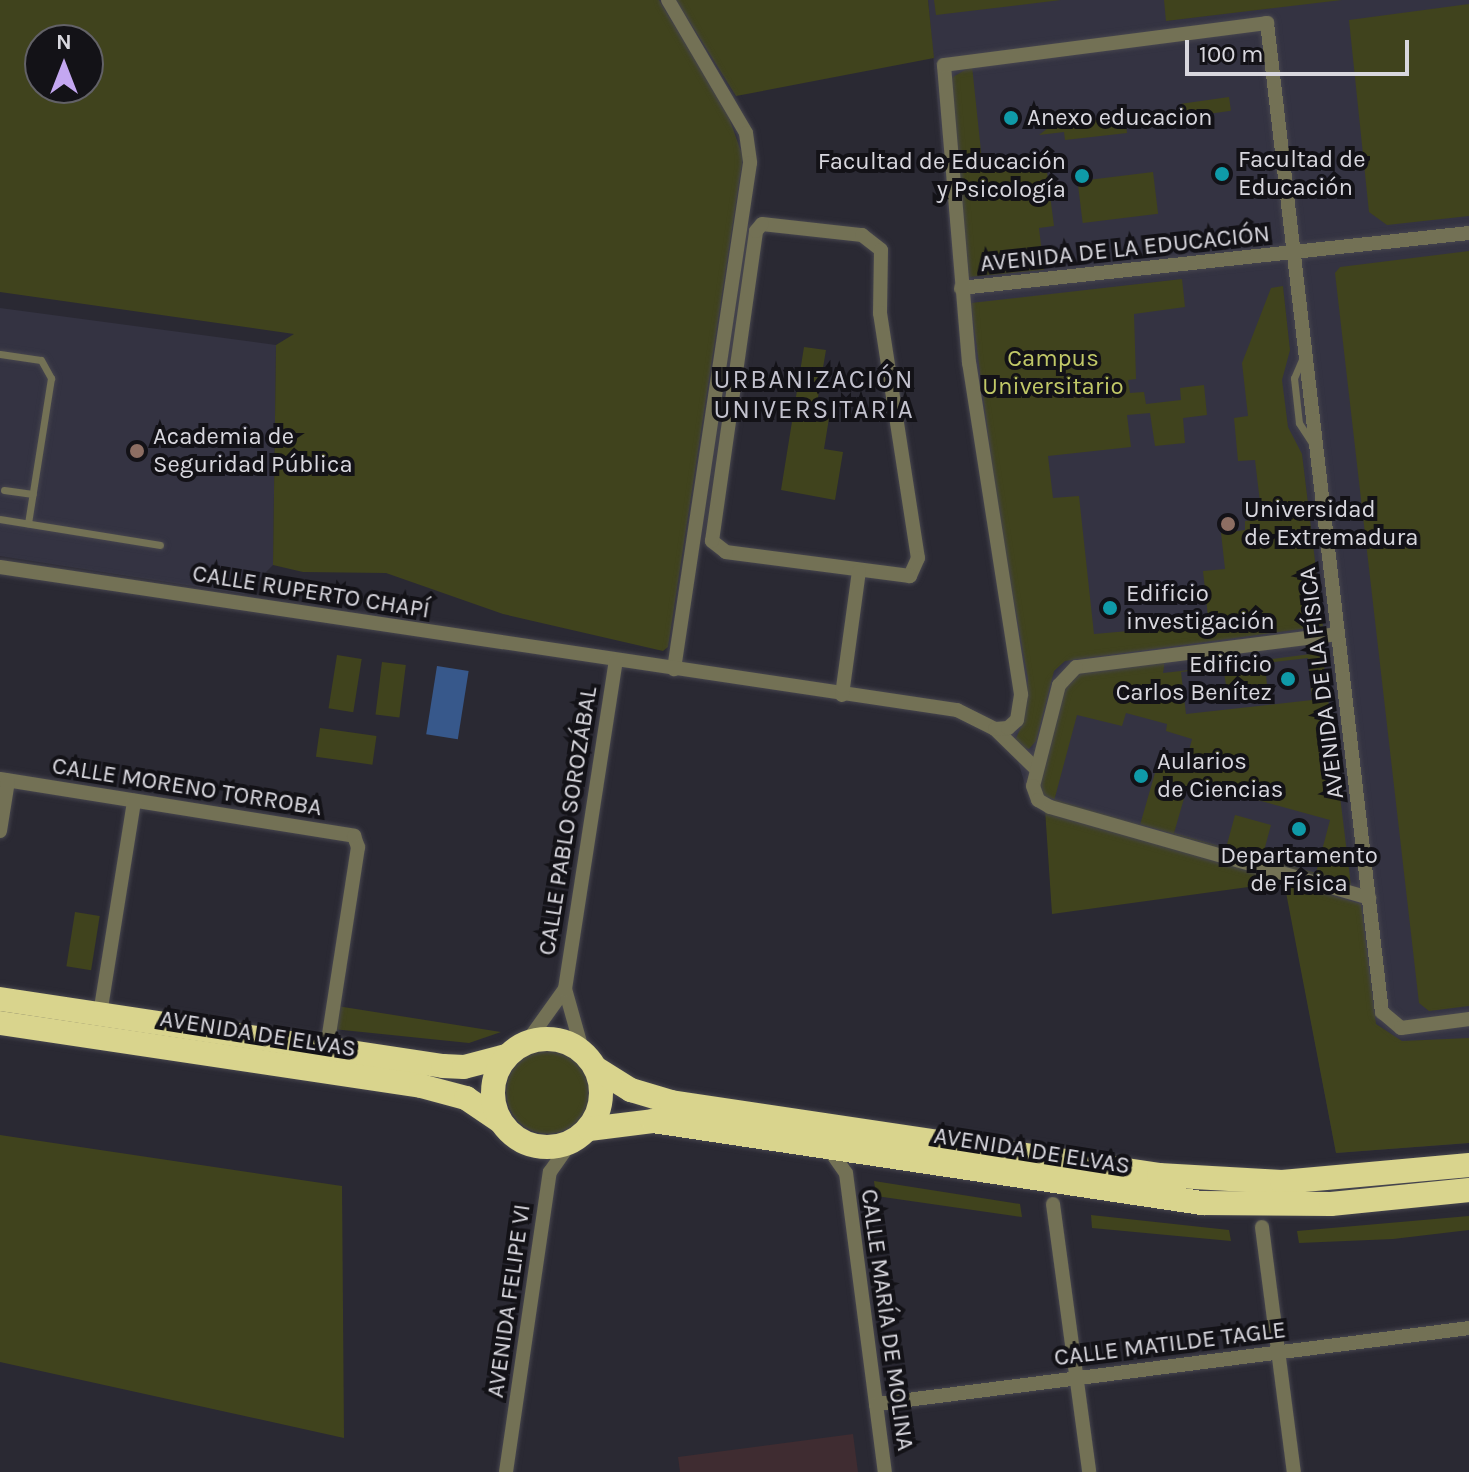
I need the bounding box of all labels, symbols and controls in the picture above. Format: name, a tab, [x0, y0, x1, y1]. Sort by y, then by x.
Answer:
north arrow	[24, 24, 104, 104]
scale bar	[1189, 24, 1413, 74]
text: N	[56, 29, 72, 55]
text: 100 m	[1199, 40, 1264, 68]
place label: Anexo educacion	[1027, 104, 1212, 132]
marker: Anexo educacion	[1002, 109, 1020, 127]
place label: Facultad de Educación	[1238, 146, 1366, 202]
place label: Facultad de Educación y Psicología	[818, 148, 1066, 204]
marker: Facultad de Educación	[1213, 165, 1231, 183]
marker: Facultad de Educación y Psicología	[1073, 167, 1091, 185]
street label: AVENIDA DE LA EDUCACIÓN	[979, 219, 1271, 279]
park label: Campus Universitario	[982, 345, 1124, 401]
district label: URBANIZACIÓN UNIVERSITARIA	[713, 364, 915, 426]
place label: Academia de Seguridad Pública	[153, 423, 353, 479]
marker: Academia de Seguridad Pública	[128, 442, 146, 460]
place label: Universidad de Extremadura	[1244, 496, 1418, 552]
marker: Universidad de Extremadura	[1219, 515, 1237, 533]
street label: CALLE RUPERTO CHAPÍ	[190, 559, 432, 625]
street label: AVENIDA DE LA FÍSICA	[1293, 565, 1351, 801]
place label: Edificio investigación	[1126, 580, 1275, 636]
marker: Edificio investigación	[1101, 599, 1119, 617]
place label: Edificio Carlos Benítez	[1116, 651, 1272, 707]
marker: Edificio Carlos Benítez	[1279, 670, 1297, 688]
street label: CALLE PABLO SOROZÁBAL	[533, 685, 603, 957]
place label: Aularios de Ciencias	[1157, 748, 1283, 804]
street label: CALLE MORENO TORROBA	[50, 751, 324, 823]
marker: Aularios de Ciencias	[1132, 767, 1150, 785]
marker: Departamento de Física	[1290, 820, 1308, 838]
place label: Departamento de Física	[1220, 842, 1378, 898]
street label: AVENIDA DE ELVAS	[158, 1004, 358, 1064]
street label: AVENIDA DE ELVAS	[932, 1121, 1132, 1181]
street label: CALLE MARÍA DE MOLINA	[854, 1187, 920, 1453]
street label: AVENIDA FELIPE VI	[481, 1202, 537, 1400]
street label: CALLE MATILDE TAGLE	[1053, 1315, 1287, 1373]

